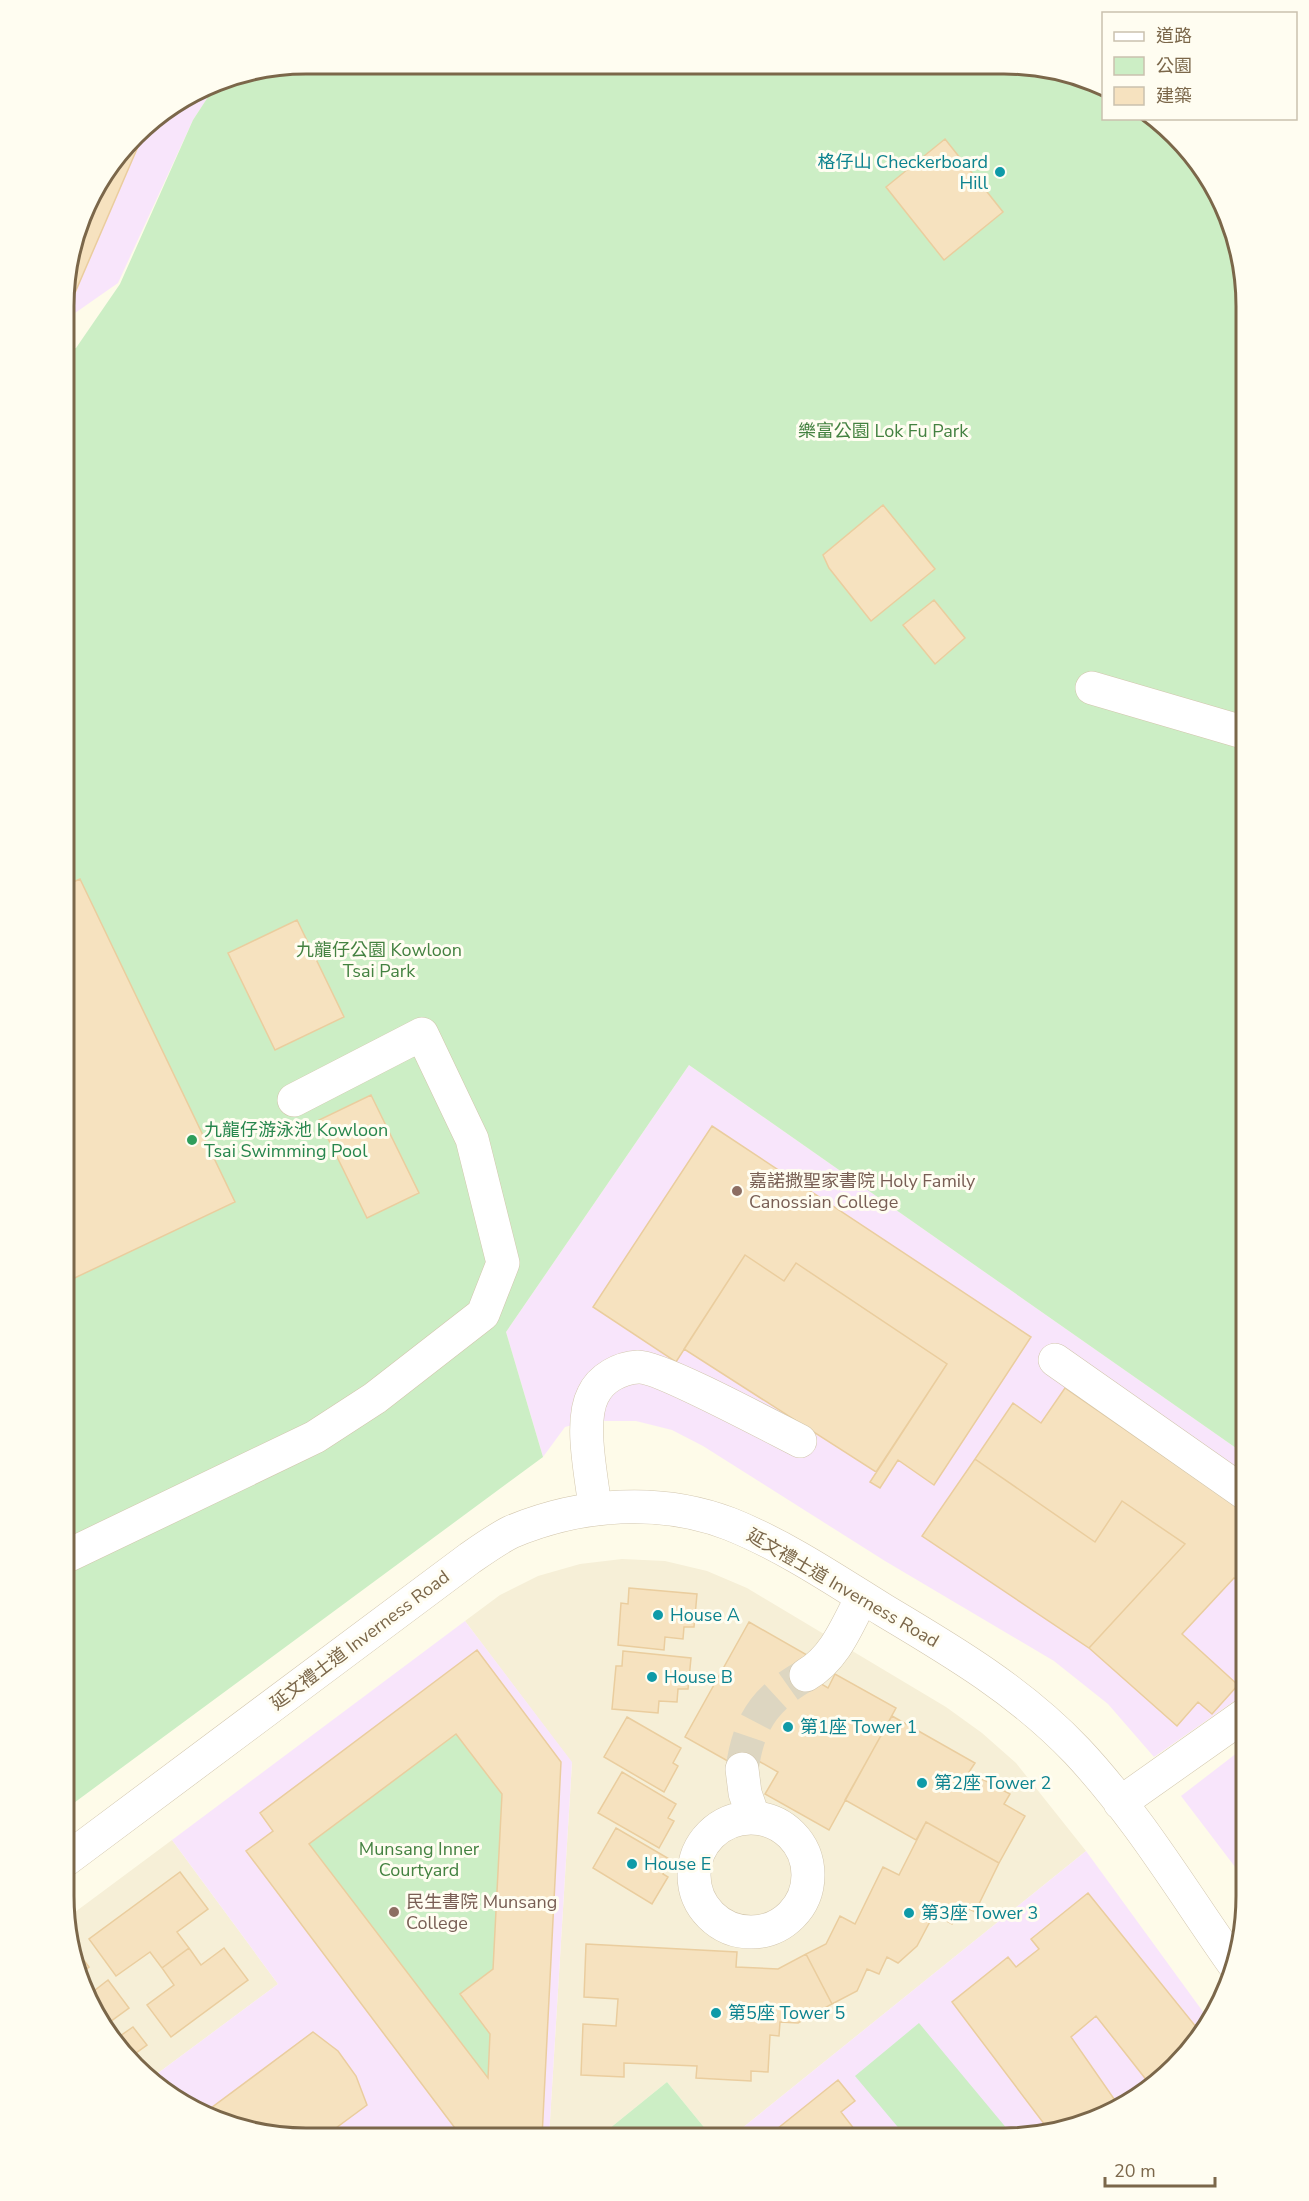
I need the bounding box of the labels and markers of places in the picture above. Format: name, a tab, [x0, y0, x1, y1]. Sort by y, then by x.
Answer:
place label: 格仔山 Checkerboard Hill	[817, 150, 989, 195]
marker: 格仔山 Checkerboard Hill	[993, 165, 1007, 179]
place label: 九龍仔游泳池 Kowloon Tsai Swimming Pool	[204, 1118, 388, 1163]
marker: 九龍仔游泳池 Kowloon Tsai Swimming Pool	[185, 1133, 199, 1147]
place label: 嘉諾撒聖家書院 Holy Family Canossian College	[749, 1169, 976, 1214]
marker: 嘉諾撒聖家書院 Holy Family Canossian College	[730, 1184, 744, 1198]
place label: House A	[670, 1603, 740, 1627]
marker: House A	[651, 1608, 665, 1622]
place label: House B	[664, 1665, 733, 1689]
marker: House B	[645, 1670, 659, 1684]
place label: 第1座 Tower 1	[800, 1715, 917, 1739]
marker: 第1座 Tower 1	[781, 1720, 795, 1734]
place label: 第2座 Tower 2	[934, 1771, 1051, 1795]
marker: 第2座 Tower 2	[915, 1776, 929, 1790]
place label: House E	[644, 1852, 711, 1876]
marker: House E	[625, 1857, 639, 1871]
place label: 民生書院 Munsang College	[406, 1890, 557, 1935]
place label: 第3座 Tower 3	[921, 1901, 1038, 1925]
marker: 民生書院 Munsang College	[387, 1905, 401, 1919]
marker: 第3座 Tower 3	[902, 1906, 916, 1920]
place label: 第5座 Tower 5	[728, 2001, 845, 2025]
marker: 第5座 Tower 5	[709, 2006, 723, 2020]

